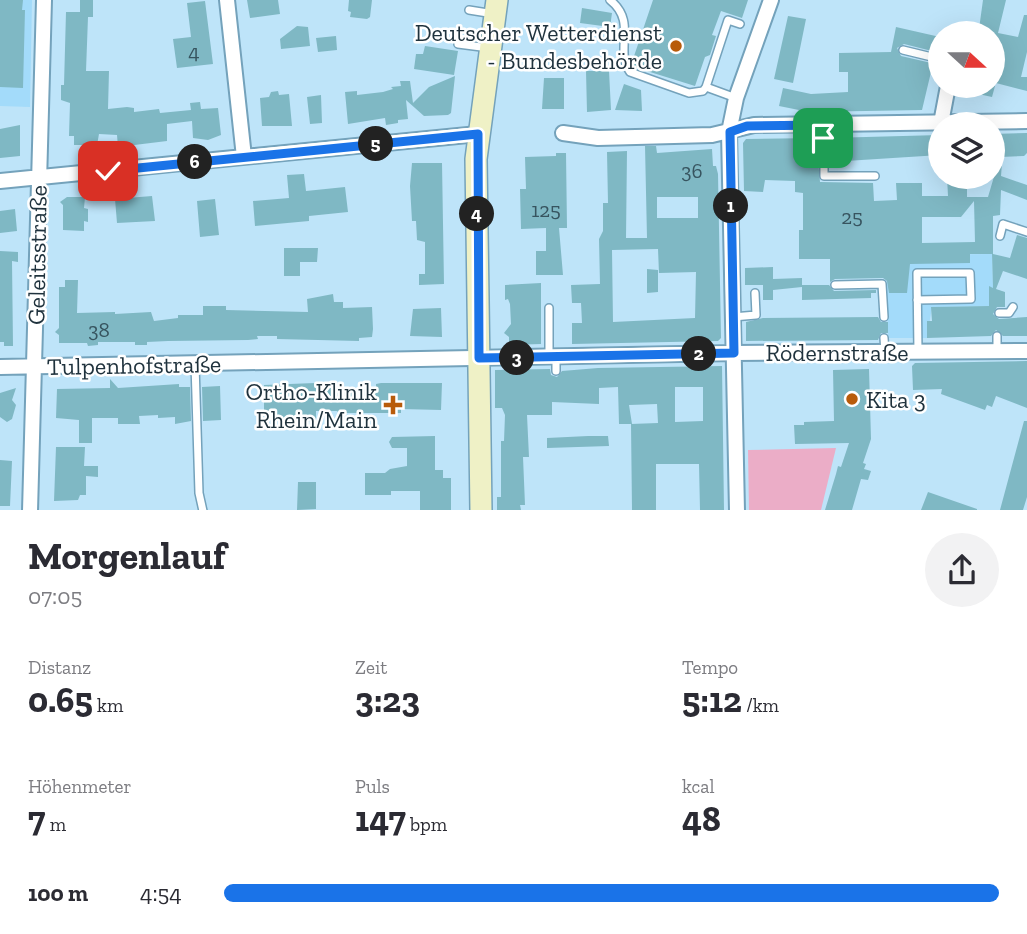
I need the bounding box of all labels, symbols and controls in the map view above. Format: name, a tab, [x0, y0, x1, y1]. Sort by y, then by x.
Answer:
place label: Deutscher Wetterdienst - Bundesbehörde	[415, 18, 662, 75]
north arrow	[928, 21, 1004, 98]
map controls	[928, 21, 1005, 189]
marker: Deutscher Wetterdienst - Bundesbehörde	[668, 38, 684, 54]
house number: 4	[188, 39, 200, 64]
pin	[793, 108, 853, 168]
button: layers	[928, 112, 1005, 189]
icon: arrive	[804, 119, 842, 157]
pin: 5	[358, 127, 394, 162]
text: 5	[371, 132, 380, 155]
pin	[78, 141, 138, 201]
pin: 6	[178, 144, 212, 180]
text: 6	[189, 150, 200, 173]
icon: check	[89, 152, 127, 190]
house number: 36	[681, 158, 703, 183]
street label: Geleitsstraße	[21, 185, 53, 325]
pin: 1	[714, 188, 748, 224]
text: 1	[727, 194, 734, 217]
pin: 4	[460, 196, 494, 232]
house number: 125	[531, 197, 561, 222]
text: 4	[471, 202, 482, 225]
house number: 25	[841, 204, 863, 229]
house number: 38	[88, 317, 110, 342]
pin: 2	[682, 336, 716, 372]
street label: Rödernstraße	[765, 338, 909, 367]
pin: 3	[500, 340, 534, 376]
text: 2	[693, 342, 704, 365]
text: 3	[511, 346, 522, 369]
street label: Tulpenhofstraße	[47, 349, 221, 381]
place label: Ortho-Klinik Rhein/Main	[246, 377, 378, 434]
place label: Kita 3	[866, 385, 926, 414]
marker: Kita 3	[844, 391, 860, 407]
marker: Ortho-Klinik Rhein/Main	[383, 395, 403, 415]
text: Morgenlauf	[28, 533, 226, 579]
button: share	[925, 533, 999, 607]
text: 07:05	[28, 582, 82, 610]
text: Distanz	[28, 656, 91, 679]
text: Zeit	[355, 656, 387, 679]
text: Tempo	[682, 656, 738, 679]
text: 0.65	[28, 679, 93, 721]
text: 3:23	[355, 679, 420, 721]
text: 5:12	[682, 679, 742, 721]
text: km	[93, 694, 123, 717]
text: /km	[742, 694, 779, 717]
text: Höhenmeter	[28, 775, 131, 798]
text: Puls	[355, 775, 390, 798]
text: kcal	[682, 775, 715, 798]
text: 7	[28, 798, 45, 840]
text: 147	[355, 798, 406, 840]
text: 48	[682, 798, 721, 840]
text: m	[45, 813, 66, 836]
text: bpm	[406, 813, 447, 836]
text: 100 m	[28, 879, 88, 907]
text: 4:54	[140, 879, 182, 907]

